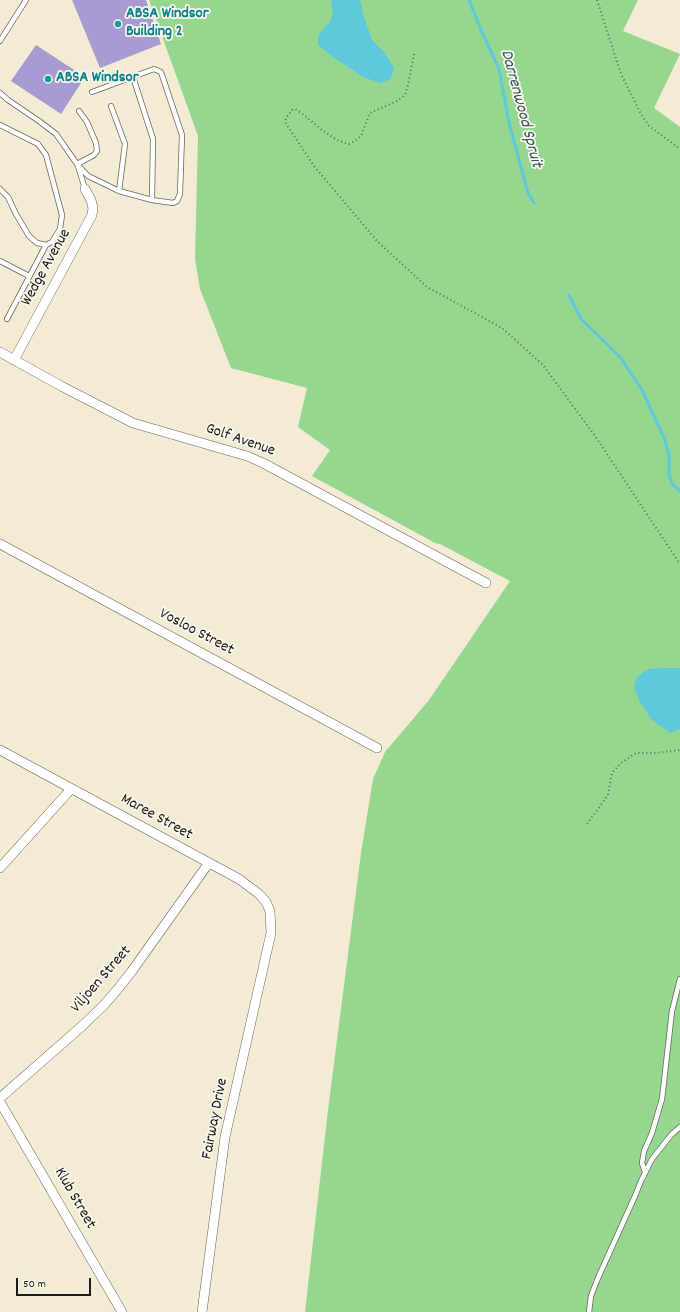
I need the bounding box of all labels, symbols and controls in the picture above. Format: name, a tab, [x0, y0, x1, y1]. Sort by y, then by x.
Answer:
place label: ABSA Windsor Building 2	[126, 5, 209, 43]
marker: ABSA Windsor Building 2	[113, 19, 123, 29]
water label: Darrenwood Spruit	[494, 48, 546, 170]
place label: ABSA Windsor	[56, 69, 139, 89]
marker: ABSA Windsor	[43, 74, 53, 84]
street label: Wedge Avenue	[18, 226, 76, 310]
street label: Golf Avenue	[203, 420, 277, 462]
street label: Vosloo Street	[155, 605, 237, 661]
street label: Maree Street	[117, 790, 195, 846]
street label: Viljoen Street	[68, 942, 136, 1018]
street label: Fairway Drive	[199, 1077, 233, 1161]
street label: Klub Street	[49, 1165, 99, 1233]
scale bar	[18, 1270, 93, 1296]
text: 50 m	[23, 1276, 46, 1293]

